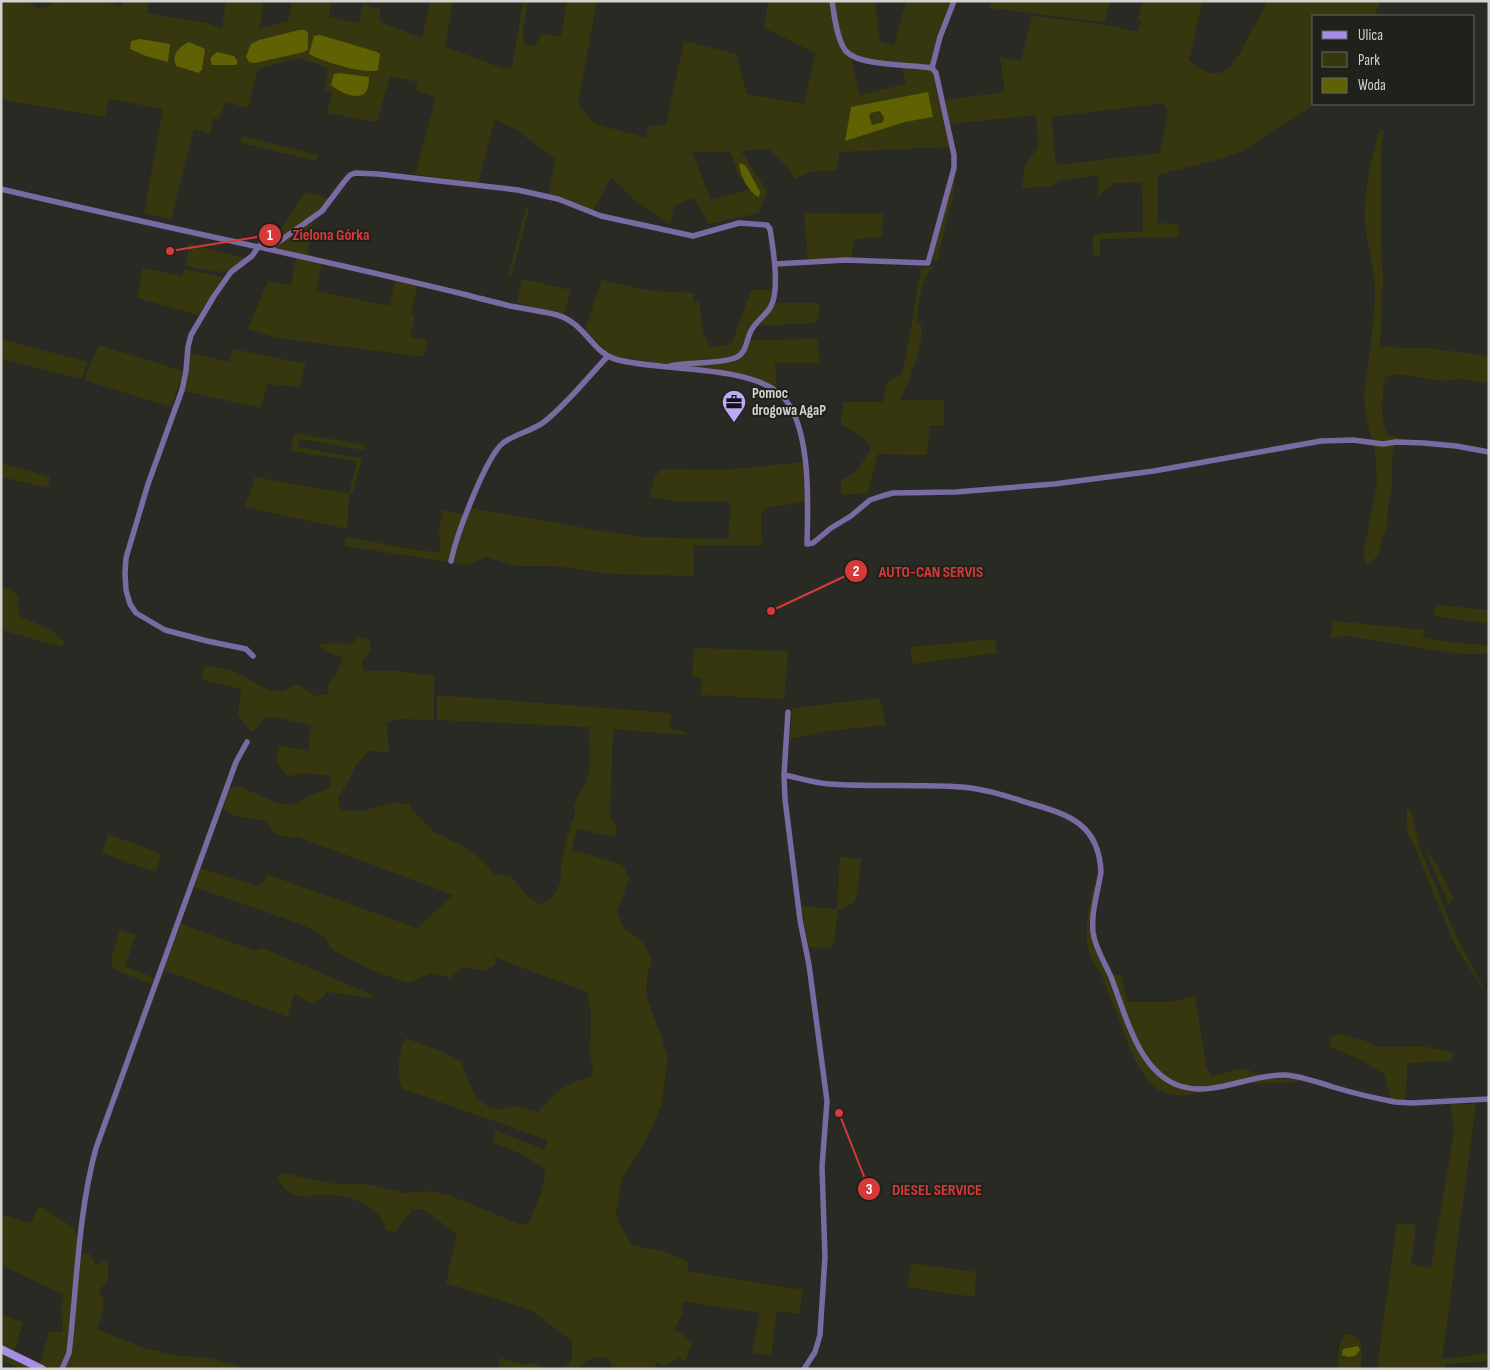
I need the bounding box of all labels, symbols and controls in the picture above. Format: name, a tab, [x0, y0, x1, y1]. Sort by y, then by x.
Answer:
legend	[1312, 15, 1475, 105]
text: Ulica	[1358, 26, 1383, 45]
text: Park	[1358, 51, 1380, 70]
text: Woda	[1358, 76, 1386, 95]
callout: Zielona Górka	[257, 219, 379, 250]
text: 1	[267, 226, 273, 245]
text: Zielona Górka	[292, 226, 370, 245]
place label: Pomoc drogowa AgaP	[752, 384, 826, 420]
office icon: Pomoc drogowa AgaP	[721, 389, 747, 423]
callout: AUTO-CAN SERVIS	[844, 556, 993, 587]
text: 2	[853, 562, 859, 581]
text: AUTO-CAN SERVIS	[878, 563, 983, 582]
callout: DIESEL SERVICE	[857, 1173, 992, 1204]
text: 3	[866, 1180, 873, 1199]
text: DIESEL SERVICE	[892, 1181, 982, 1200]

